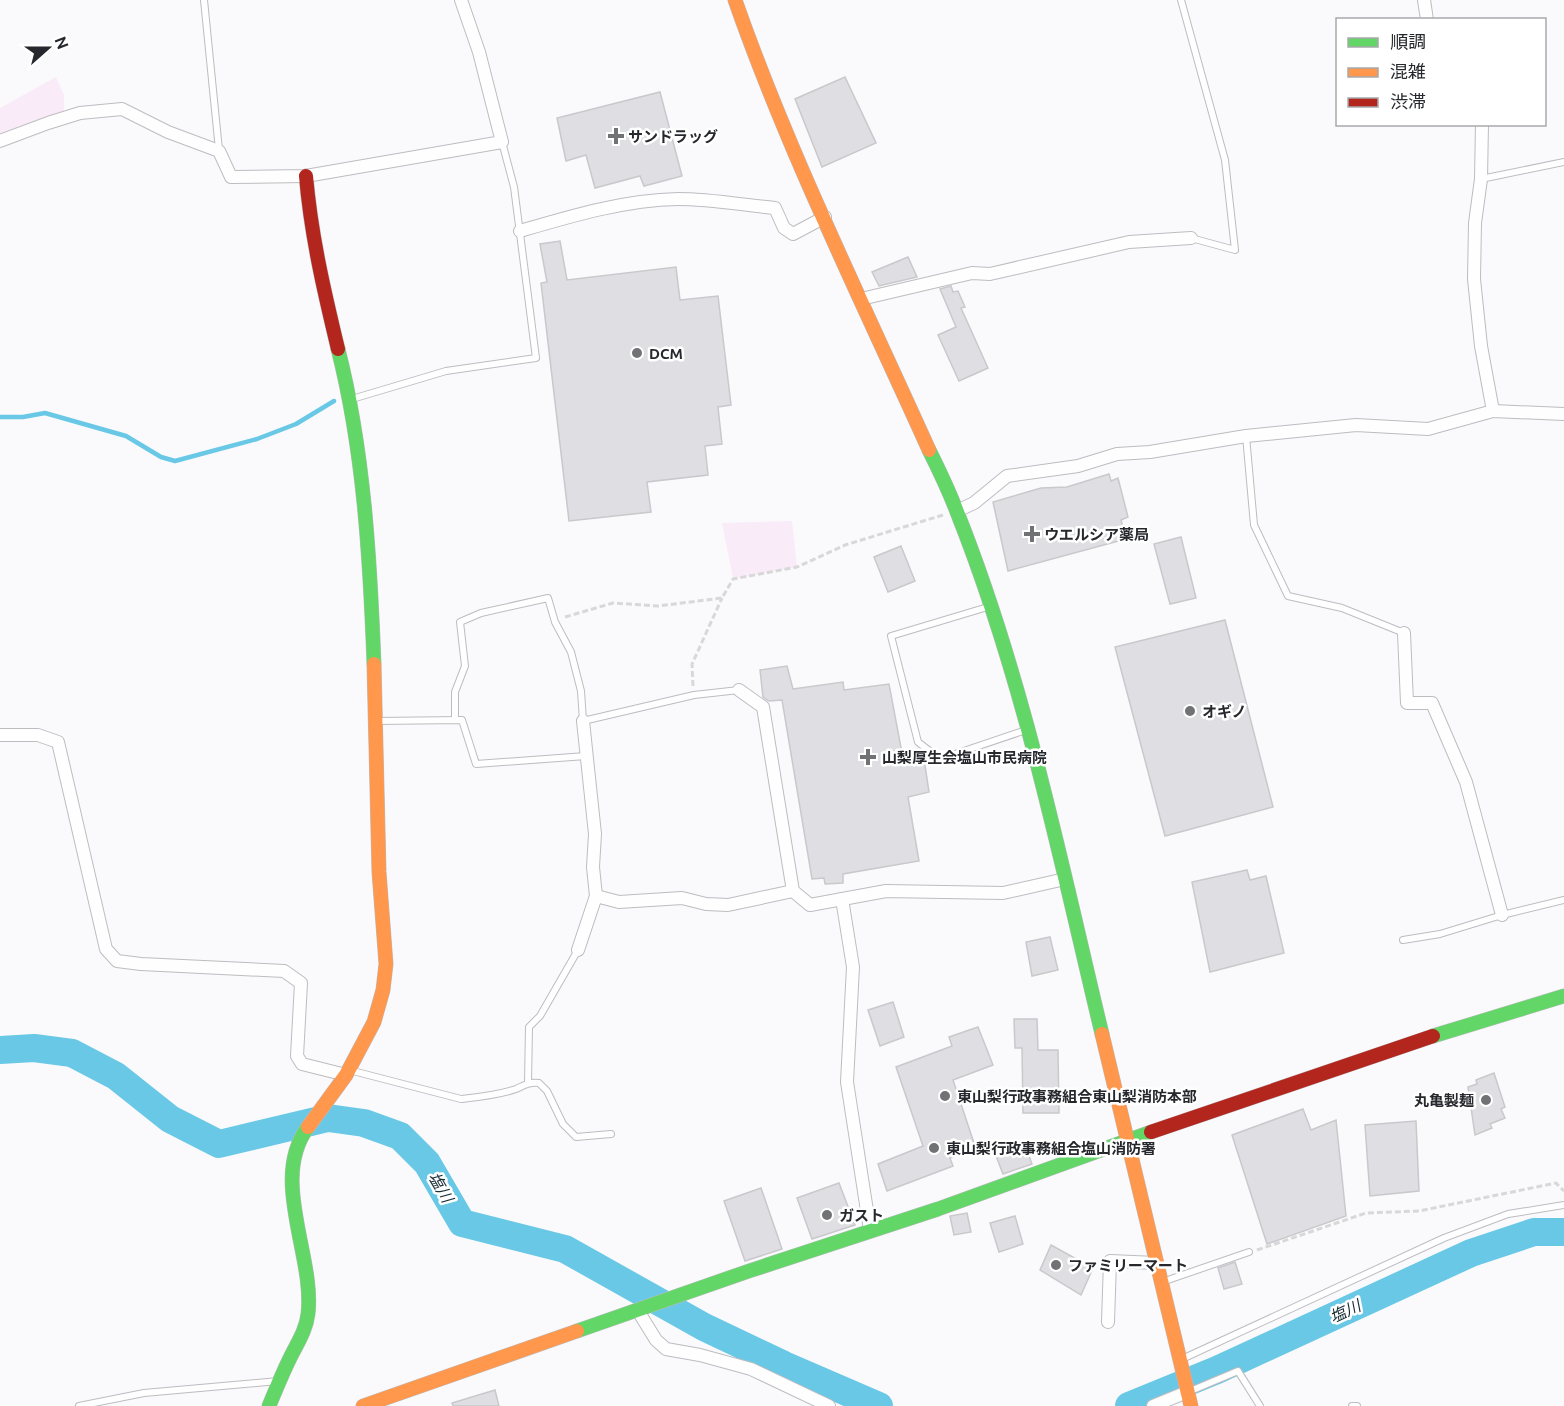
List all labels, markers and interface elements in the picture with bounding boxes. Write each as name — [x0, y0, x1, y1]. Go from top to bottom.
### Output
north arrow — [18, 18, 78, 78]
legend — [1336, 18, 1546, 126]
text: 順調 — [1390, 31, 1426, 51]
text: N — [51, 34, 73, 51]
text: 混雑 — [1390, 61, 1426, 81]
text: 渋滞 — [1390, 91, 1426, 111]
place label: サンドラッグ — [628, 128, 718, 145]
marker: サンドラッグ — [609, 129, 623, 143]
place label: DCM — [649, 345, 683, 362]
marker: DCM — [630, 346, 644, 360]
place label: ウエルシア薬局 — [1044, 526, 1149, 543]
marker: ウエルシア薬局 — [1025, 527, 1039, 541]
place label: オギノ — [1202, 703, 1246, 720]
marker: オギノ — [1183, 704, 1197, 718]
marker: 山梨厚生会塩山市民病院 — [859, 748, 877, 766]
place label: 山梨厚生会塩山市民病院 — [882, 749, 1047, 766]
place label: 東山梨行政事務組合東山梨消防本部 — [957, 1088, 1197, 1105]
marker: 東山梨行政事務組合東山梨消防本部 — [938, 1089, 952, 1103]
place label: 丸亀製麺 — [1414, 1092, 1474, 1109]
marker: 丸亀製麺 — [1479, 1093, 1493, 1107]
place label: 東山梨行政事務組合塩山消防署 — [946, 1140, 1156, 1157]
marker: 東山梨行政事務組合塩山消防署 — [927, 1141, 941, 1155]
water label: 塩川 — [425, 1169, 458, 1207]
place label: ガスト — [839, 1207, 884, 1224]
marker: ガスト — [820, 1208, 834, 1222]
place label: ファミリーマート — [1068, 1257, 1188, 1274]
marker: ファミリーマート — [1049, 1258, 1063, 1272]
water label: 塩川 — [1327, 1295, 1365, 1326]

